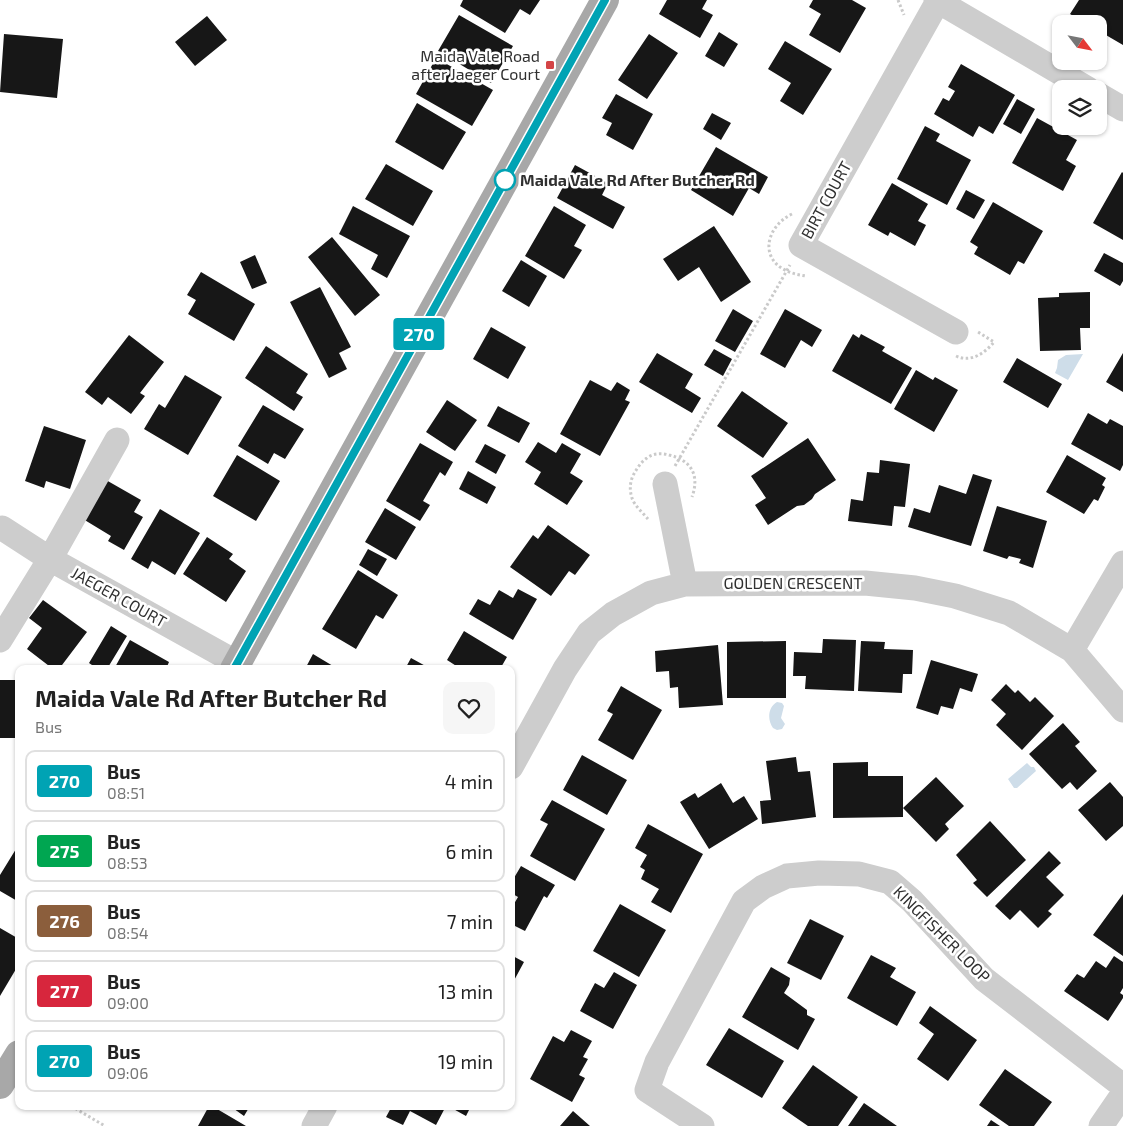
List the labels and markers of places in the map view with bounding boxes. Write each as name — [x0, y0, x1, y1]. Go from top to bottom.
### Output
place label: Maida Vale Road after Jaeger Court — [411, 46, 540, 83]
marker: Maida Vale Road after Jaeger Court — [544, 59, 556, 71]
marker: Maida Vale Rd After Butcher Rd — [494, 169, 516, 191]
place label: Maida Vale Rd After Butcher Rd — [520, 170, 755, 189]

